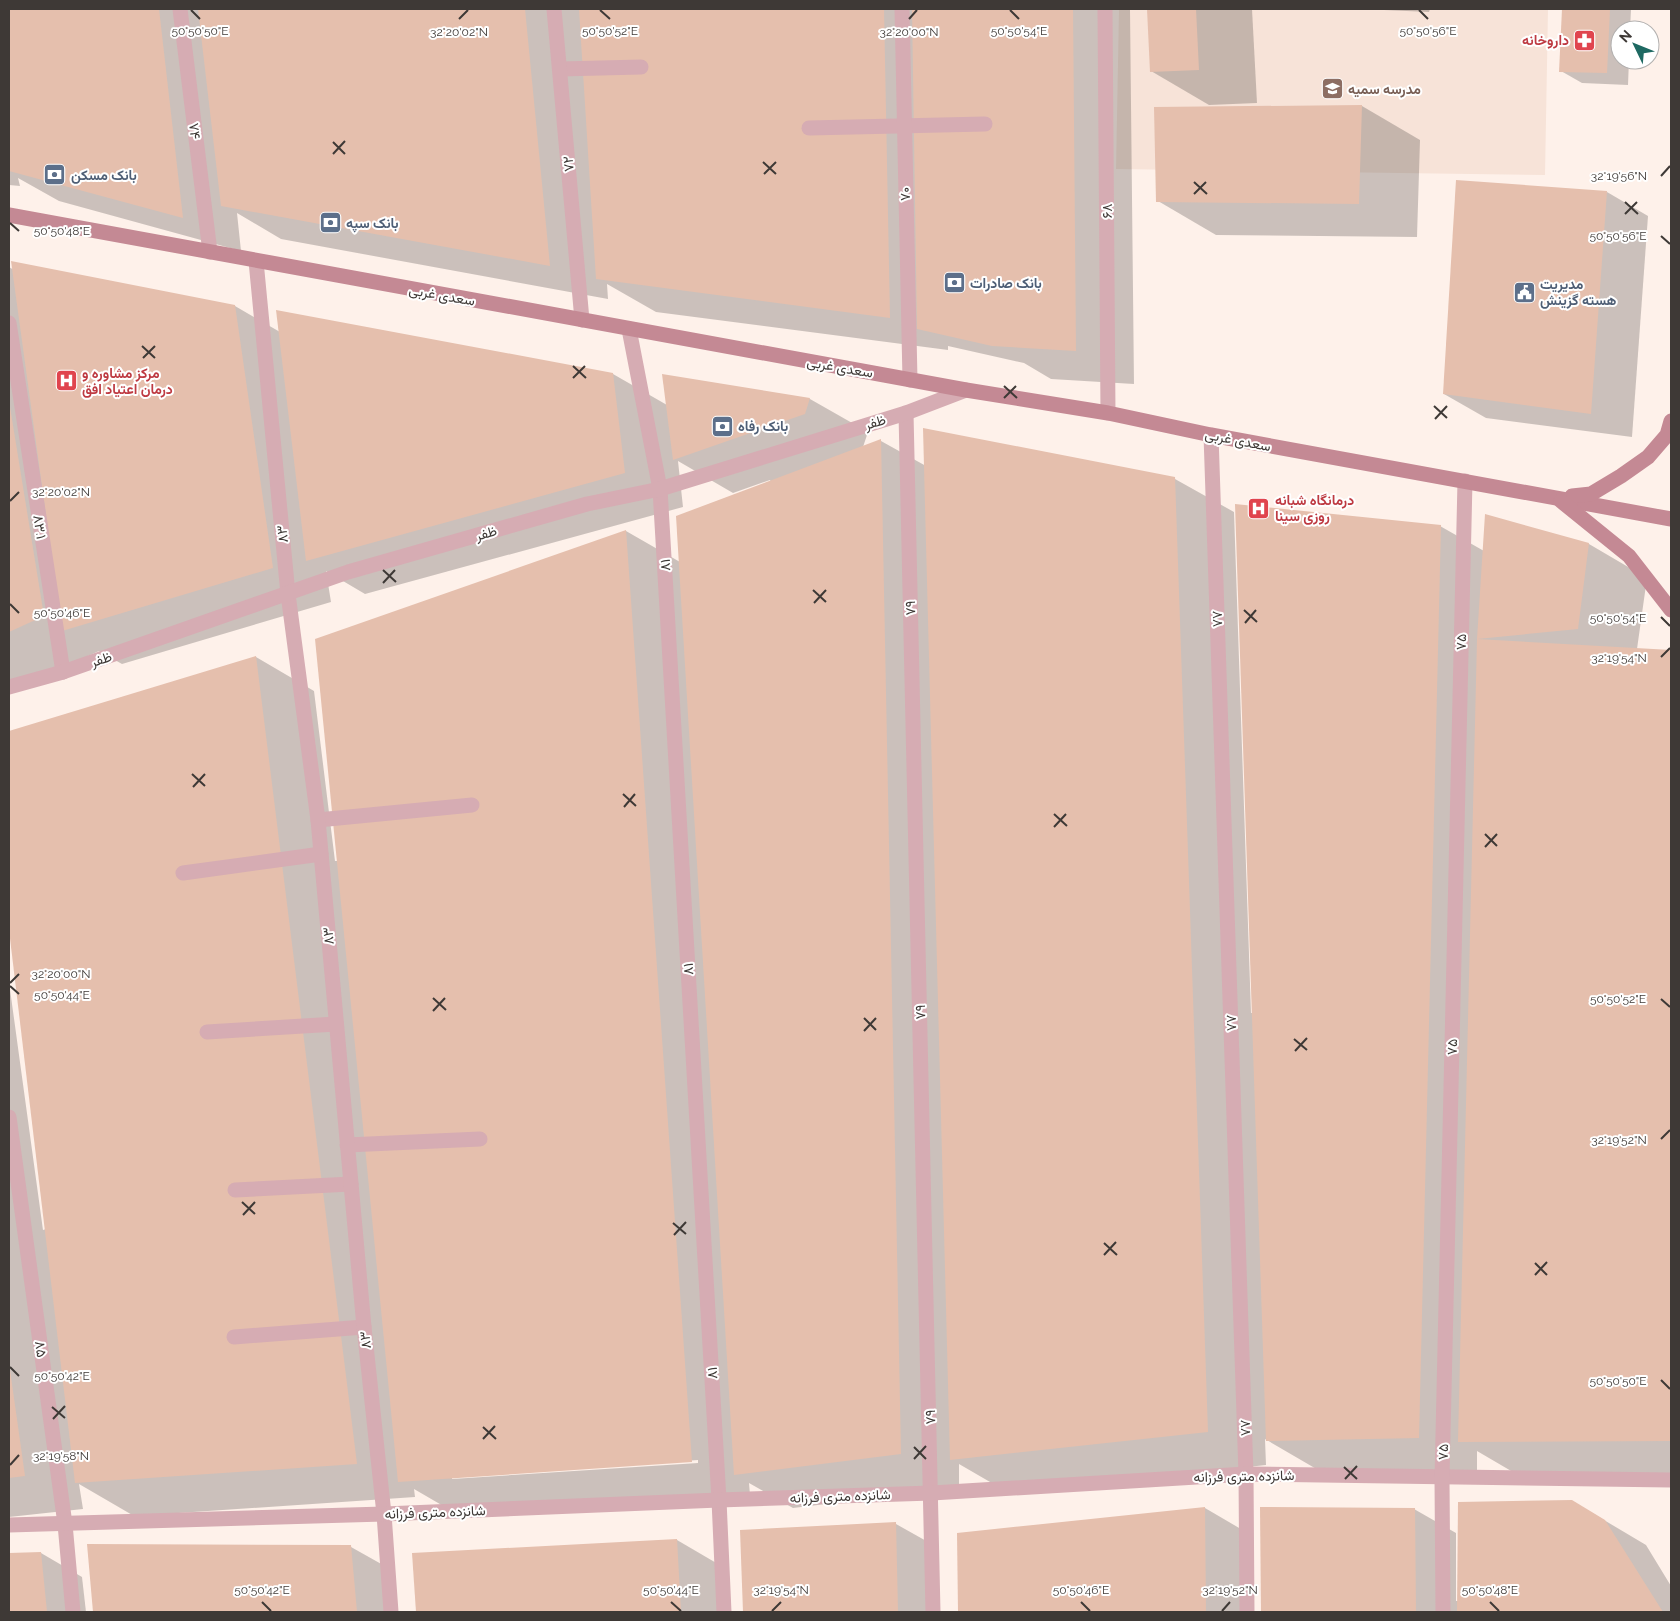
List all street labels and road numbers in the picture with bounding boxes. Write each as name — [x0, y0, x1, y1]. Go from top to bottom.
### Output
street label: ۷۴ — [186, 122, 204, 140]
street label: ۷۲ — [559, 156, 577, 172]
street label: ۷۰ — [897, 187, 913, 201]
street label: ۶۸ — [1099, 203, 1115, 219]
street label: سعدی غربی — [408, 281, 476, 310]
street label: سعدی غربی — [806, 353, 874, 382]
street label: ظفر — [861, 411, 888, 434]
street label: سعدی غربی — [1203, 426, 1272, 455]
street label: ۸۳.۱ — [30, 514, 50, 540]
street label: ظفر — [473, 522, 499, 545]
street label: ۸۳ — [273, 524, 291, 544]
street label: ۸۱ — [657, 558, 673, 572]
street label: ۷۹ — [902, 600, 918, 616]
street label: ۷۷ — [1209, 610, 1225, 628]
street label: ۷۵ — [1453, 634, 1469, 650]
street label: ظفر — [87, 648, 114, 671]
street label: ۸۳ — [319, 927, 337, 945]
street label: ۸۱ — [680, 962, 696, 976]
street label: ۷۹ — [912, 1004, 928, 1020]
street label: ۷۷ — [1223, 1014, 1239, 1032]
street label: ۷۵ — [1444, 1039, 1460, 1055]
street label: ۸۳ — [356, 1330, 374, 1350]
street label: ۸۵ — [32, 1340, 50, 1358]
street label: ۸۱ — [704, 1366, 720, 1380]
street label: ۷۹ — [922, 1409, 938, 1425]
street label: ۷۷ — [1237, 1419, 1253, 1437]
street label: ۷۵ — [1435, 1444, 1451, 1460]
street label: شانزده متری فرزانه — [1193, 1467, 1295, 1486]
street label: شانزده متری فرزانه — [789, 1486, 891, 1507]
street label: شانزده متری فرزانه — [384, 1502, 486, 1523]

